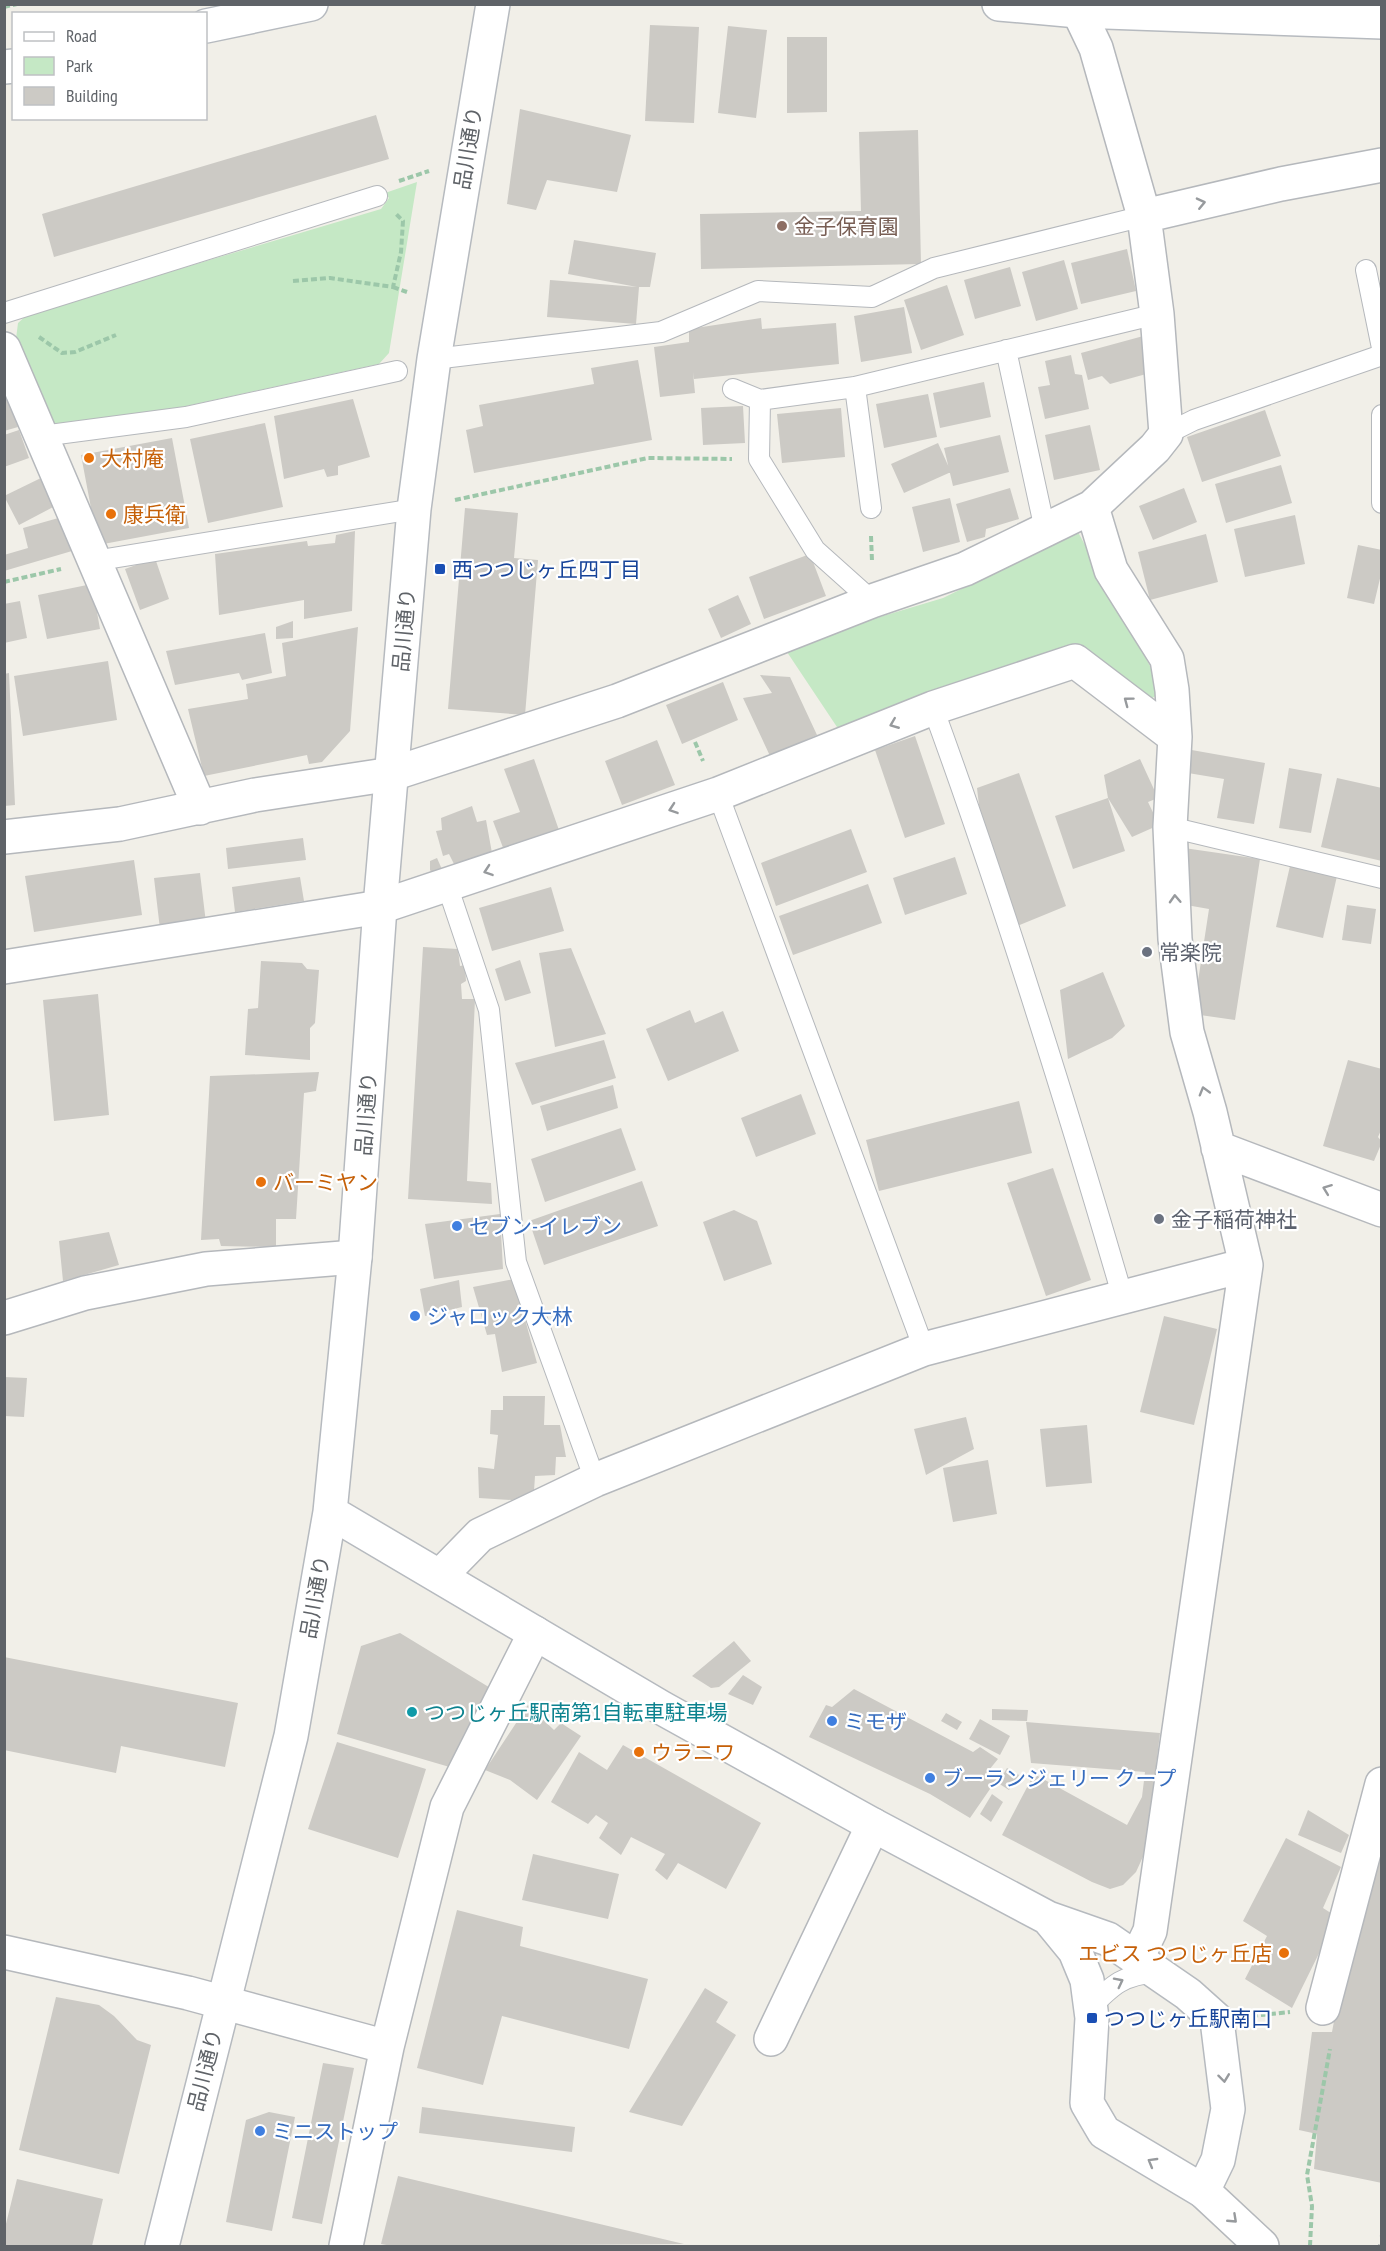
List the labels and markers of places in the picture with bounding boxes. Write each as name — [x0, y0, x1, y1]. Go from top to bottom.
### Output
place label: 金子保育園 — [794, 213, 899, 240]
marker: 金子保育園 — [775, 219, 789, 233]
place label: 大村庵 — [101, 445, 164, 472]
marker: 大村庵 — [82, 451, 96, 465]
place label: 康兵衛 — [123, 501, 186, 528]
marker: 康兵衛 — [104, 507, 118, 521]
place label: 西つつじヶ丘四丁目 — [452, 556, 641, 583]
marker: 西つつじヶ丘四丁目 — [433, 562, 447, 576]
place label: 常楽院 — [1159, 939, 1222, 966]
marker: 常楽院 — [1140, 945, 1154, 959]
place label: バーミヤン — [273, 1169, 378, 1196]
marker: バーミヤン — [254, 1175, 268, 1189]
place label: 金子稲荷神社 — [1171, 1206, 1297, 1233]
marker: 金子稲荷神社 — [1152, 1212, 1166, 1226]
place label: セブン-イレブン — [469, 1213, 622, 1240]
marker: セブン-イレブン — [450, 1219, 464, 1233]
place label: ジャロック大林 — [427, 1303, 573, 1330]
marker: ジャロック大林 — [408, 1309, 422, 1323]
place label: つつじヶ丘駅南第1自転車駐車場 — [424, 1699, 727, 1726]
marker: つつじヶ丘駅南第1自転車駐車場 — [405, 1705, 419, 1719]
place label: ミモザ — [844, 1708, 907, 1735]
marker: ミモザ — [825, 1714, 839, 1728]
place label: ウラニワ — [651, 1739, 735, 1766]
marker: ウラニワ — [632, 1745, 646, 1759]
place label: ブーランジェリー クープ — [942, 1765, 1176, 1792]
marker: ブーランジェリー クープ — [923, 1771, 937, 1785]
place label: エビス つつじヶ丘店 — [1079, 1940, 1272, 1967]
marker: エビス つつじヶ丘店 — [1277, 1946, 1291, 1960]
place label: つつじヶ丘駅南口 — [1104, 2005, 1272, 2032]
marker: つつじヶ丘駅南口 — [1085, 2011, 1099, 2025]
place label: ミニストップ — [272, 2118, 398, 2145]
marker: ミニストップ — [253, 2124, 267, 2138]

